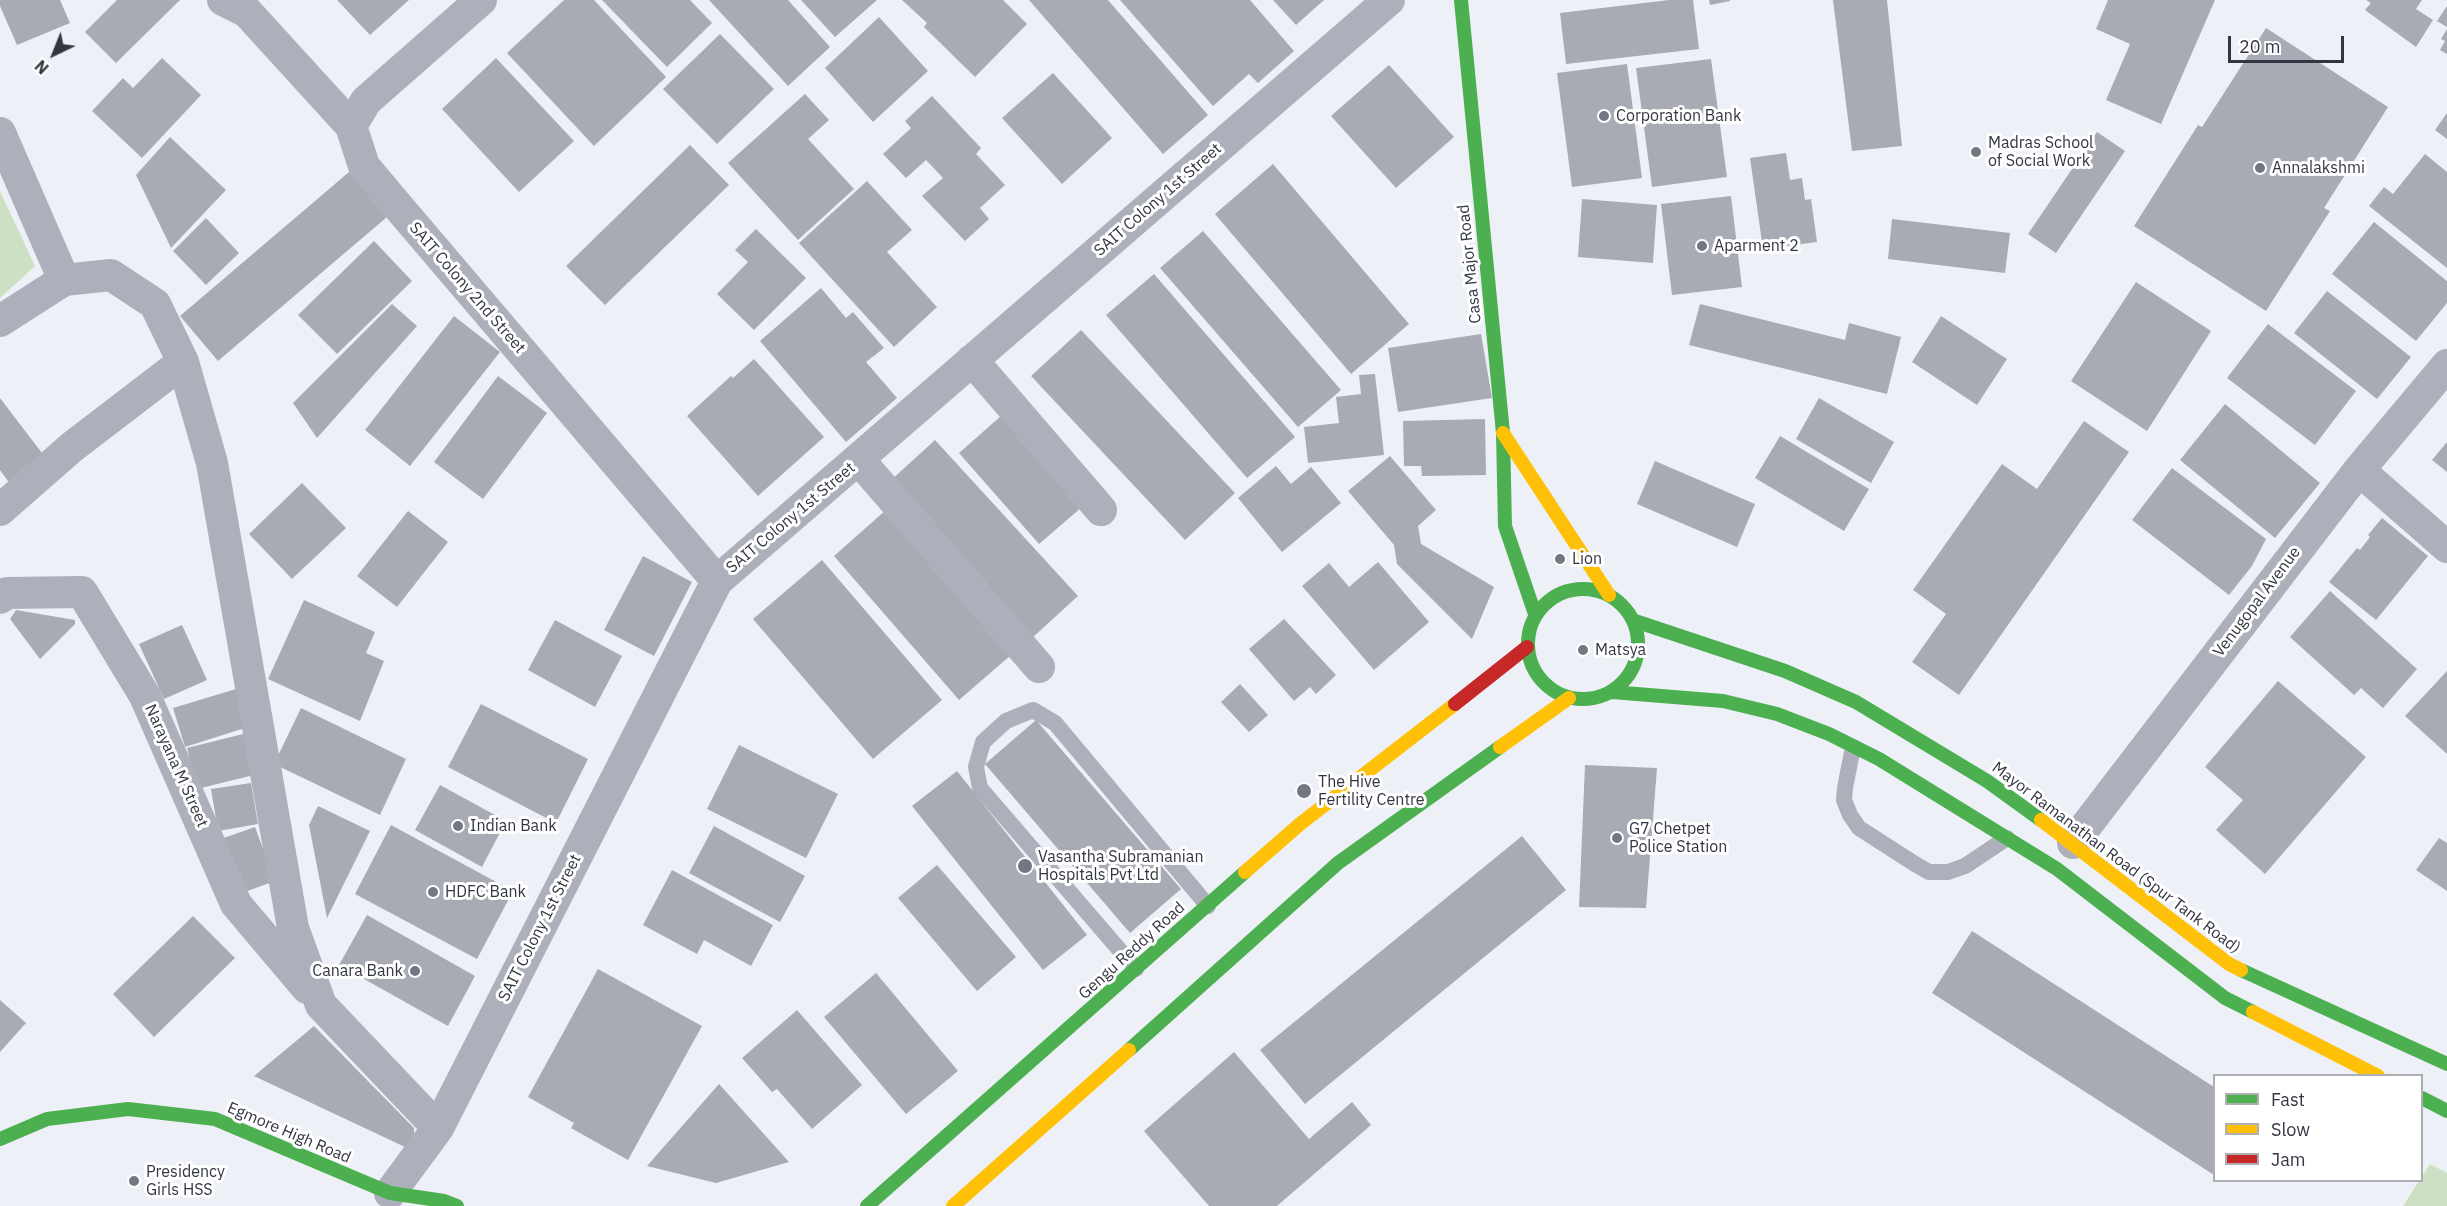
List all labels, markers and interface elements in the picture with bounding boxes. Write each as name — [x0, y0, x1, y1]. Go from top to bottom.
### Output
north arrow — [24, 24, 84, 84]
scale bar — [2231, 24, 2346, 62]
text: 20 m — [2239, 35, 2281, 58]
text: N — [31, 56, 53, 78]
place label: Corporation Bank — [1616, 106, 1741, 126]
marker: Corporation Bank — [1597, 109, 1611, 123]
place label: Madras School of Social Work — [1988, 133, 2093, 171]
street label: SAIT Colony 1st Street — [1090, 140, 1226, 260]
marker: Madras School of Social Work — [1969, 145, 1983, 159]
place label: Annalakshmi — [2272, 158, 2365, 178]
marker: Annalakshmi — [2253, 161, 2267, 175]
street label: Casa Major Road — [1454, 204, 1486, 324]
street label: SAIT Colony 2nd Street — [405, 219, 529, 357]
place label: Aparment 2 — [1714, 236, 1799, 256]
marker: Aparment 2 — [1695, 239, 1709, 253]
street label: SAIT Colony 1st Street — [723, 458, 859, 578]
street label: Venugopal Avenue — [2209, 543, 2305, 661]
place label: Lion — [1572, 549, 1602, 569]
marker: Lion — [1553, 552, 1567, 566]
place label: Matsya — [1595, 640, 1646, 660]
marker: Matsya — [1576, 643, 1590, 657]
street label: Narayana M Street — [140, 702, 212, 830]
street label: Mayor Ramanathan Road (Spur Tank Road) — [1988, 758, 2244, 958]
place label: The Hive Fertility Centre — [1318, 772, 1425, 810]
marker: The Hive Fertility Centre — [1295, 782, 1313, 800]
place label: Indian Bank — [470, 816, 557, 836]
marker: Indian Bank — [451, 819, 465, 833]
place label: G7 Chetpet Police Station — [1629, 819, 1727, 857]
marker: G7 Chetpet Police Station — [1610, 831, 1624, 845]
place label: Vasantha Subramanian Hospitals Pvt Ltd — [1038, 847, 1204, 885]
street label: SAIT Colony 1st Street — [495, 851, 585, 1005]
marker: Vasantha Subramanian Hospitals Pvt Ltd — [1016, 857, 1034, 875]
place label: HDFC Bank — [445, 882, 526, 902]
marker: HDFC Bank — [426, 885, 440, 899]
street label: Gengu Reddy Road — [1075, 898, 1189, 1004]
place label: Canara Bank — [312, 961, 403, 981]
marker: Canara Bank — [408, 964, 422, 978]
legend — [2213, 1074, 2423, 1182]
text: Fast — [2271, 1088, 2305, 1111]
street label: Egmore High Road — [224, 1098, 354, 1168]
text: Slow — [2271, 1118, 2310, 1141]
text: Jam — [2271, 1148, 2306, 1171]
place label: Presidency Girls HSS — [146, 1162, 225, 1200]
marker: Presidency Girls HSS — [127, 1174, 141, 1188]

